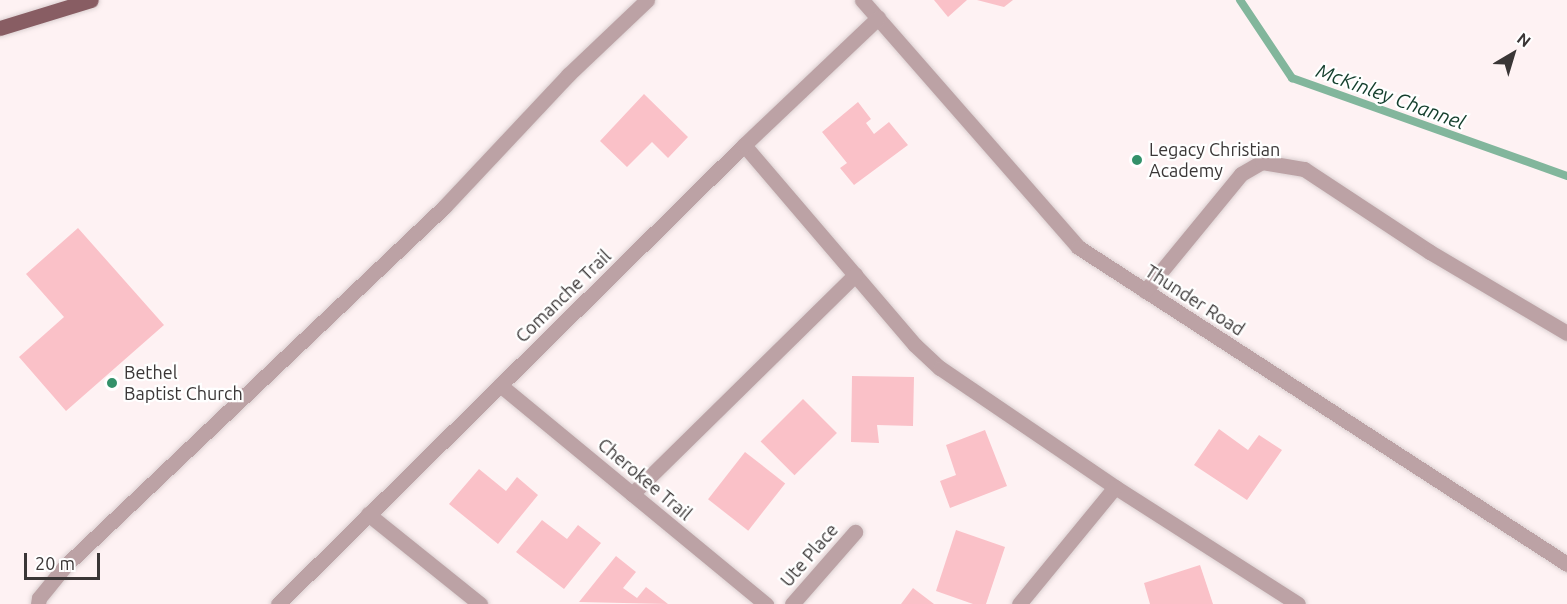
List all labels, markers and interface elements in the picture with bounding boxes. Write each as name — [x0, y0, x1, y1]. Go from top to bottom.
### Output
north arrow — [1483, 24, 1543, 84]
text: N — [1514, 29, 1534, 51]
water label: McKinley Channel — [1313, 58, 1469, 134]
place label: Legacy Christian Academy — [1149, 139, 1280, 182]
marker: Legacy Christian Academy — [1130, 153, 1144, 167]
street label: Comanche Trail — [511, 245, 615, 347]
street label: Thunder Road — [1141, 260, 1249, 340]
place label: Bethel Baptist Church — [124, 362, 243, 404]
marker: Bethel Baptist Church — [105, 376, 119, 390]
street label: Cherokee Trail — [594, 433, 696, 525]
street label: Ute Place — [776, 519, 842, 591]
scale bar — [27, 541, 104, 579]
text: 20 m — [35, 553, 75, 573]

